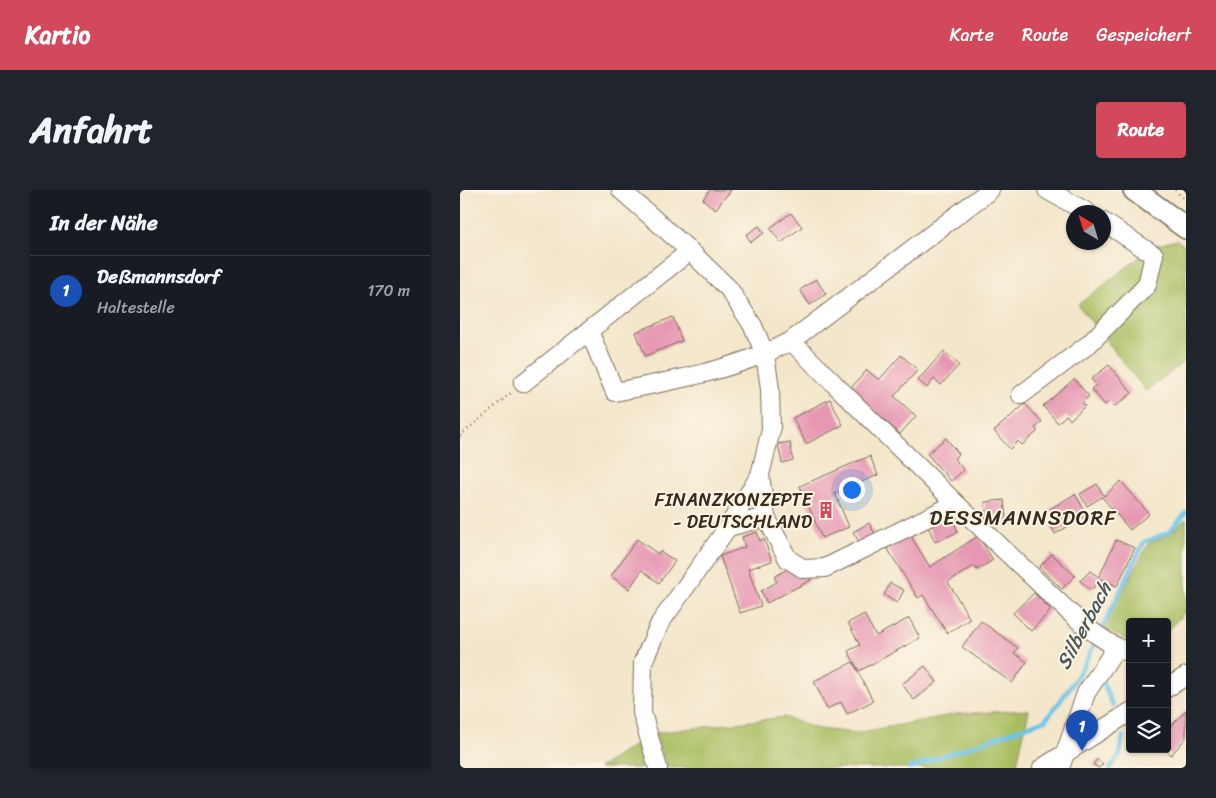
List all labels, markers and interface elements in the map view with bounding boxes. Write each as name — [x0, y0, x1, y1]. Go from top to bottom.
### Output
text: Kartio — [25, 14, 90, 56]
text: Karte — [949, 19, 994, 51]
text: Route — [1022, 19, 1068, 51]
text: Gespeichert — [1096, 19, 1191, 51]
text: Anfahrt — [30, 99, 153, 161]
button: Route — [1096, 102, 1186, 158]
text: In der Nähe — [50, 204, 158, 242]
north arrow — [1066, 205, 1111, 250]
text: Deßmannsdorf — [97, 260, 220, 293]
text: 1 — [63, 276, 69, 305]
text: 170 m — [367, 276, 410, 305]
text: Haltestelle — [97, 293, 175, 322]
your location — [839, 477, 865, 503]
place label: FINANZKONZEPTE - DEUTSCHLAND — [655, 483, 813, 538]
district label: DESSMANNSDORF — [929, 499, 1117, 537]
building icon: FINANZKONZEPTE - DEUTSCHLAND — [816, 500, 836, 520]
water label: Silberbach — [1046, 575, 1122, 676]
map controls — [1126, 618, 1171, 753]
button: + — [1126, 618, 1171, 663]
button: − — [1126, 663, 1171, 708]
button: layers — [1126, 708, 1171, 753]
pin: 1 — [1066, 710, 1098, 751]

